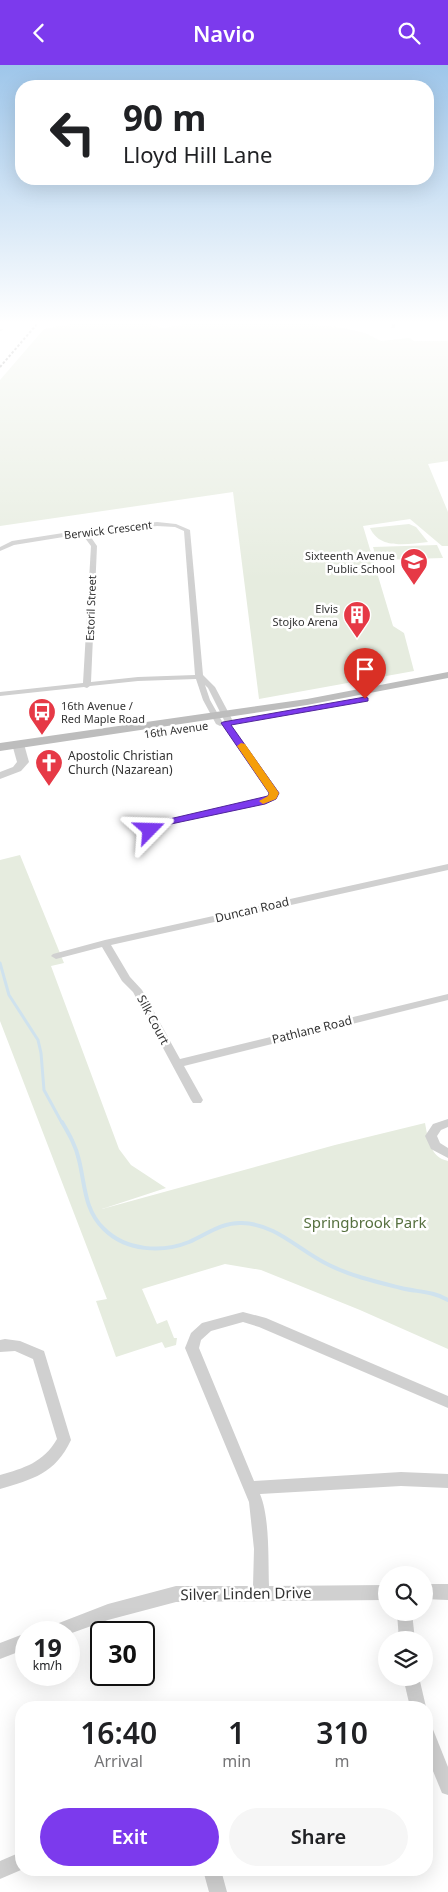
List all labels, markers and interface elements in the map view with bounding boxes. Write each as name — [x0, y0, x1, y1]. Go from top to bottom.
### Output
text: Navio — [193, 18, 255, 48]
icon: back — [25, 19, 53, 47]
icon: search — [395, 19, 423, 47]
text: 90 m — [123, 94, 206, 141]
icon: left — [40, 100, 105, 165]
text: Lloyd Hill Lane — [123, 139, 272, 169]
street label: Berwick Crescent — [63, 517, 153, 542]
school or university icon: Sixteenth Avenue Public School — [399, 547, 429, 586]
place label: Sixteenth Avenue Public School — [305, 548, 395, 576]
street label: Estoril Street — [82, 575, 99, 641]
building icon: Elvis Stojko Arena — [342, 600, 372, 639]
place label: Elvis Stojko Arena — [273, 601, 338, 629]
pin — [344, 648, 386, 699]
icon: arrive — [351, 655, 379, 683]
bus stop icon: 16th Avenue / Red Maple Road — [27, 697, 57, 736]
place label: 16th Avenue / Red Maple Road — [61, 698, 145, 726]
street label: 16th Avenue — [143, 718, 209, 741]
place label: Apostolic Christian Church (Nazarean) — [68, 747, 173, 778]
church icon: Apostolic Christian Church (Nazarean) — [34, 748, 64, 787]
position arrow — [123, 803, 175, 855]
street label: Duncan Road — [213, 893, 291, 926]
street label: Silk Court — [133, 992, 174, 1048]
street label: Pathlane Road — [270, 1011, 354, 1048]
park label: Springbrook Park — [304, 1212, 426, 1232]
map controls — [378, 1566, 433, 1686]
button: search — [378, 1566, 433, 1621]
street label: Silver Linden Drive — [180, 1582, 312, 1604]
speed limit sign: 30 — [90, 1621, 155, 1686]
text: 19 — [33, 1630, 62, 1664]
button: layers — [378, 1631, 433, 1686]
text: km/h — [33, 1657, 62, 1674]
text: 16:40 — [80, 1712, 157, 1753]
text: 1 — [228, 1712, 245, 1753]
text: 310 — [316, 1712, 368, 1753]
text: Arrival — [94, 1750, 143, 1772]
text: min — [222, 1750, 251, 1772]
text: m — [335, 1750, 350, 1772]
button: Exit — [40, 1808, 219, 1866]
button: Share — [229, 1808, 408, 1866]

